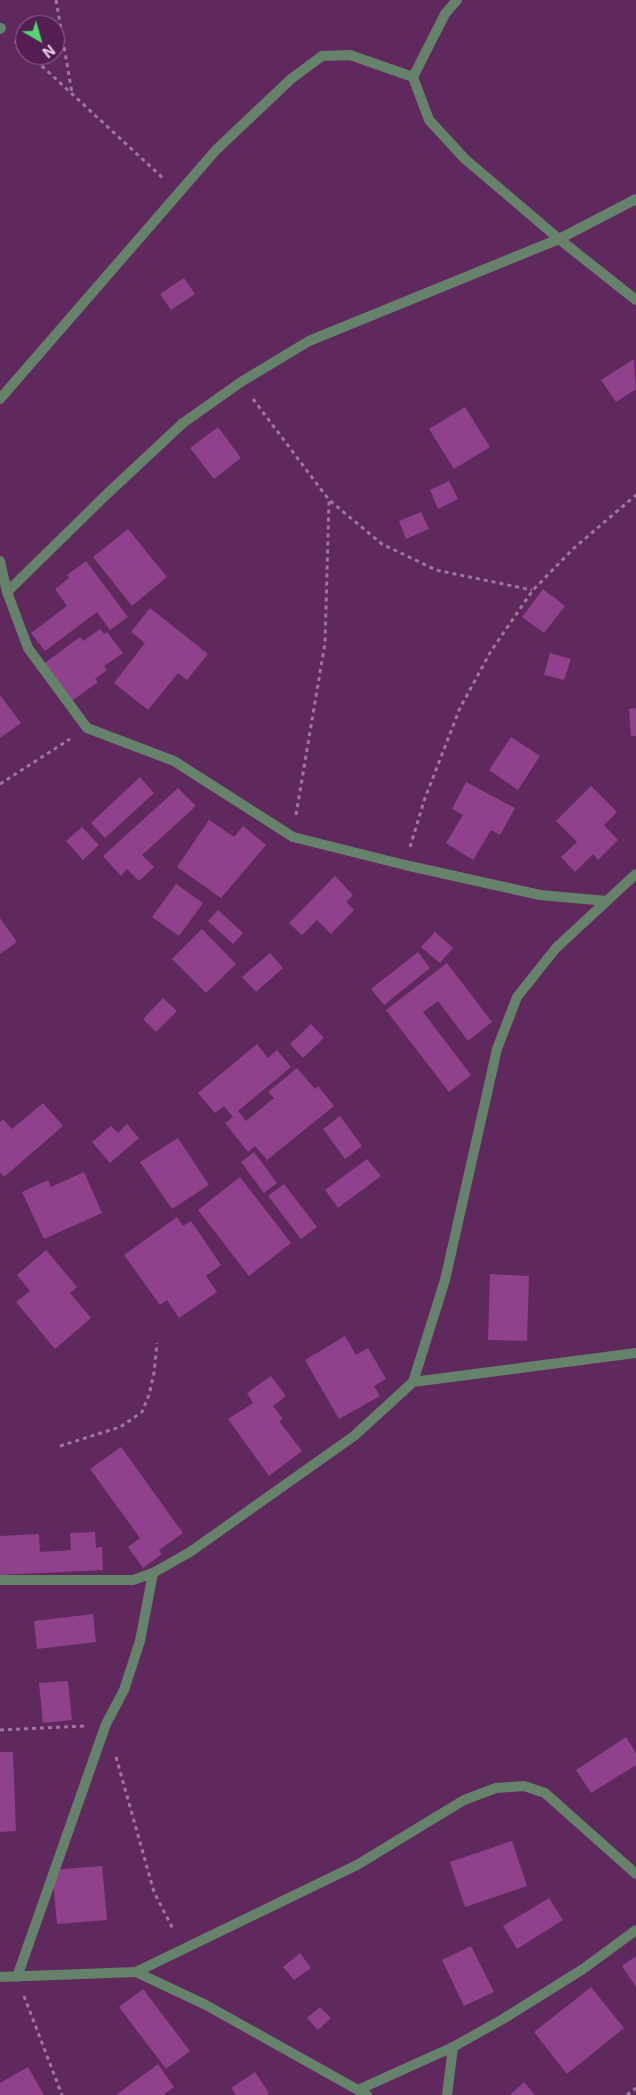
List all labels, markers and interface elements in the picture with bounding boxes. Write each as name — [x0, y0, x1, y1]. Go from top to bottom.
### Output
north arrow — [15, 15, 65, 65]
text: N — [39, 41, 58, 61]

